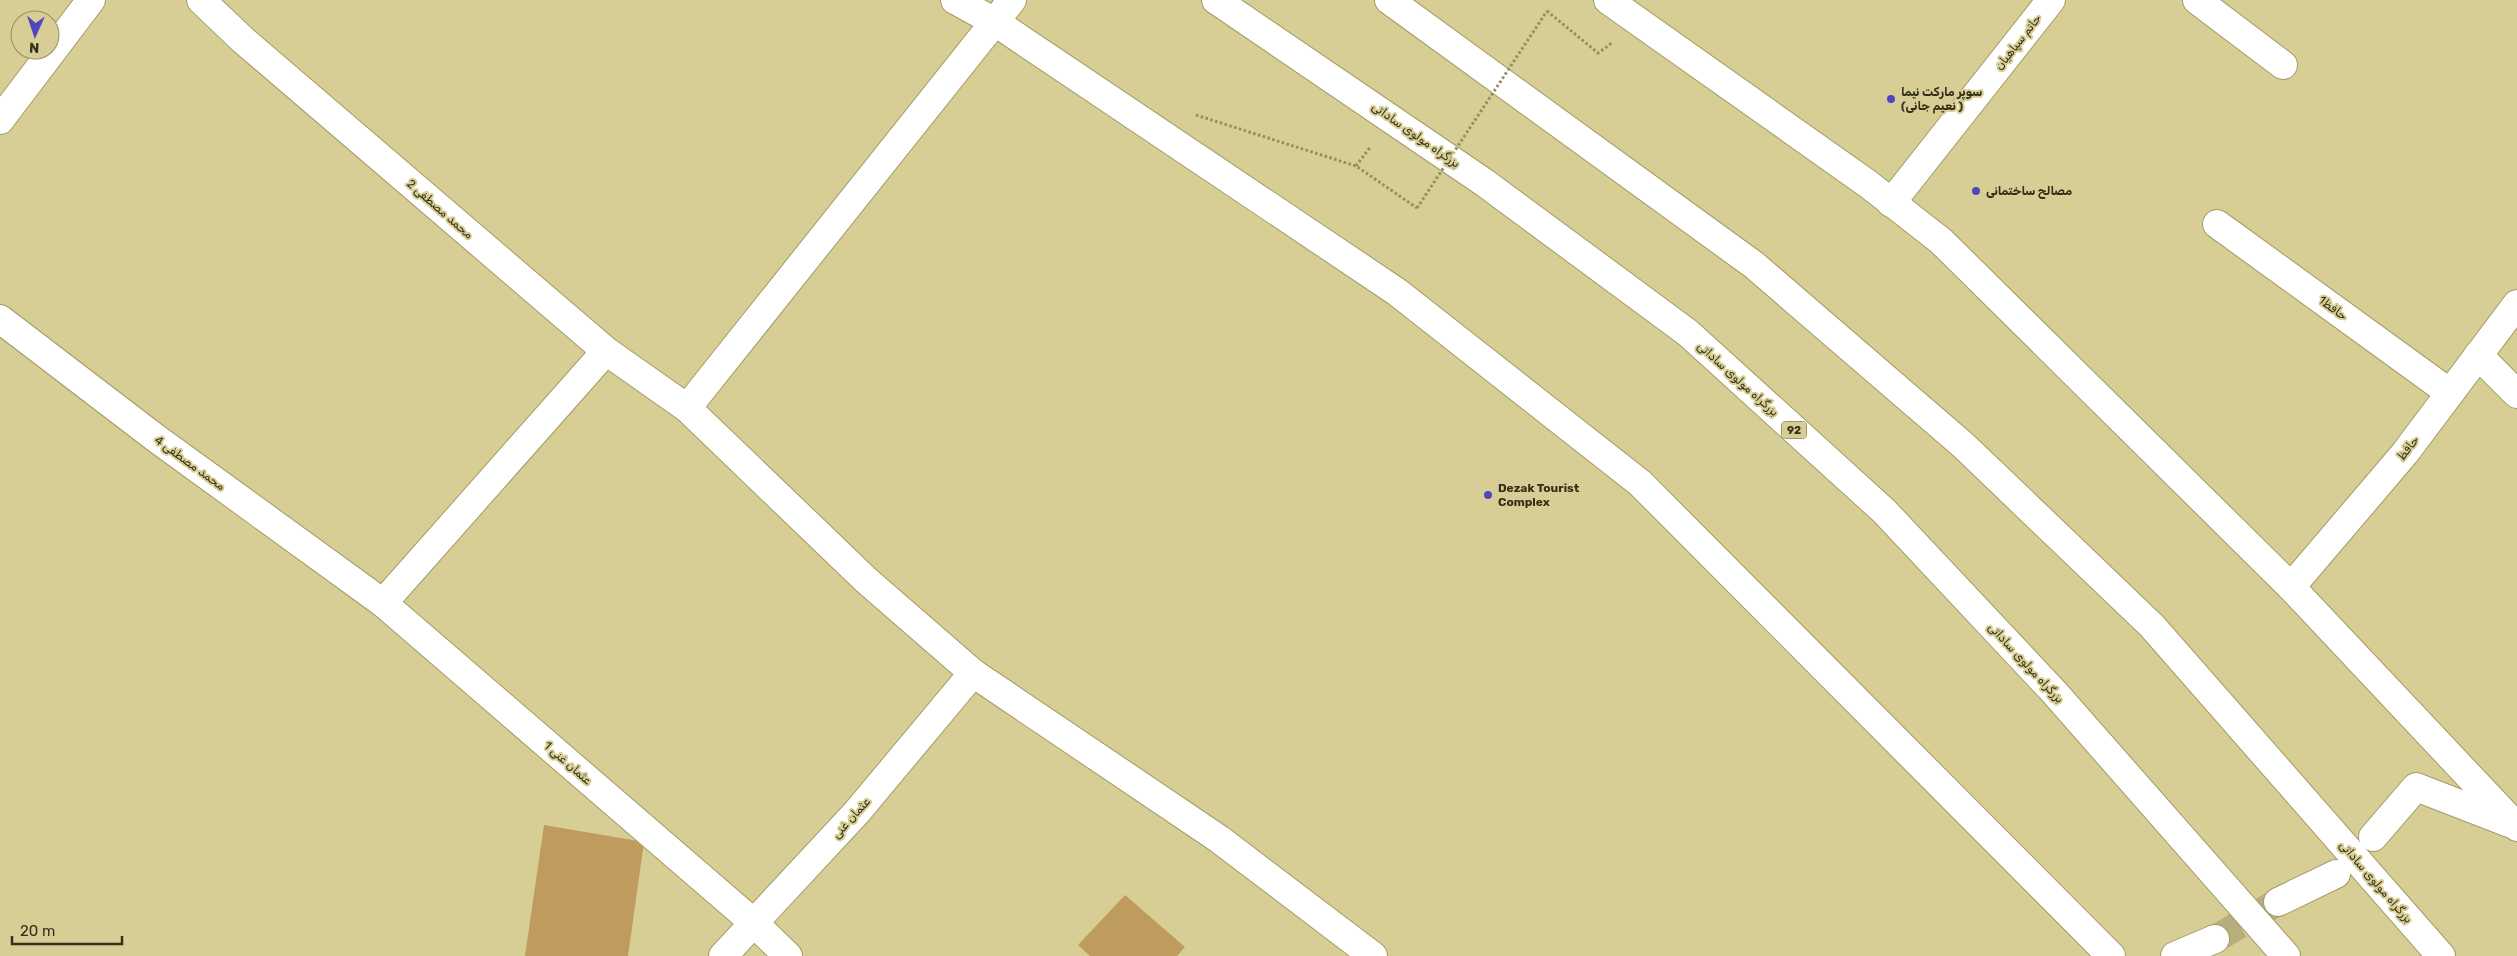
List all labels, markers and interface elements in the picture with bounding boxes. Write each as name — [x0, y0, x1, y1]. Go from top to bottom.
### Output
north arrow — [10, 10, 60, 60]
street label: حاتم سپاهیان — [1992, 11, 2045, 73]
text: N — [29, 39, 40, 56]
place label: سوپر مارکت نیما (نعیم جانی ) — [1901, 85, 1982, 114]
marker: سوپر مارکت نیما (نعیم جانی ) — [1885, 93, 1897, 105]
street label: بزرگراه مولوی ساداتی — [1369, 99, 1463, 171]
street label: محمد مصطفی 2 — [403, 176, 476, 243]
place label: مصالح ساختمانی — [1986, 184, 2072, 200]
marker: مصالح ساختمانی — [1970, 185, 1982, 197]
street label: حافظ1 — [2316, 293, 2350, 323]
street label: بزرگراه مولوی ساداتی — [1694, 339, 1781, 420]
road number: 92 — [1782, 422, 1806, 438]
street label: محمد مصطفی 4 — [151, 433, 228, 494]
street label: حافظ — [2394, 433, 2422, 463]
place label: Dezak Tourist Complex — [1498, 481, 1580, 509]
marker: Dezak Tourist Complex — [1482, 489, 1494, 501]
street label: بزرگراه مولوی ساداتی — [1985, 620, 2067, 707]
street label: عثمان غنی 1 — [541, 739, 595, 789]
street label: عثمان غنی — [829, 794, 874, 842]
street label: بزرگراه مولوی ساداتی — [2336, 838, 2416, 927]
scale bar — [12, 914, 122, 946]
text: 20 m — [20, 922, 55, 940]

